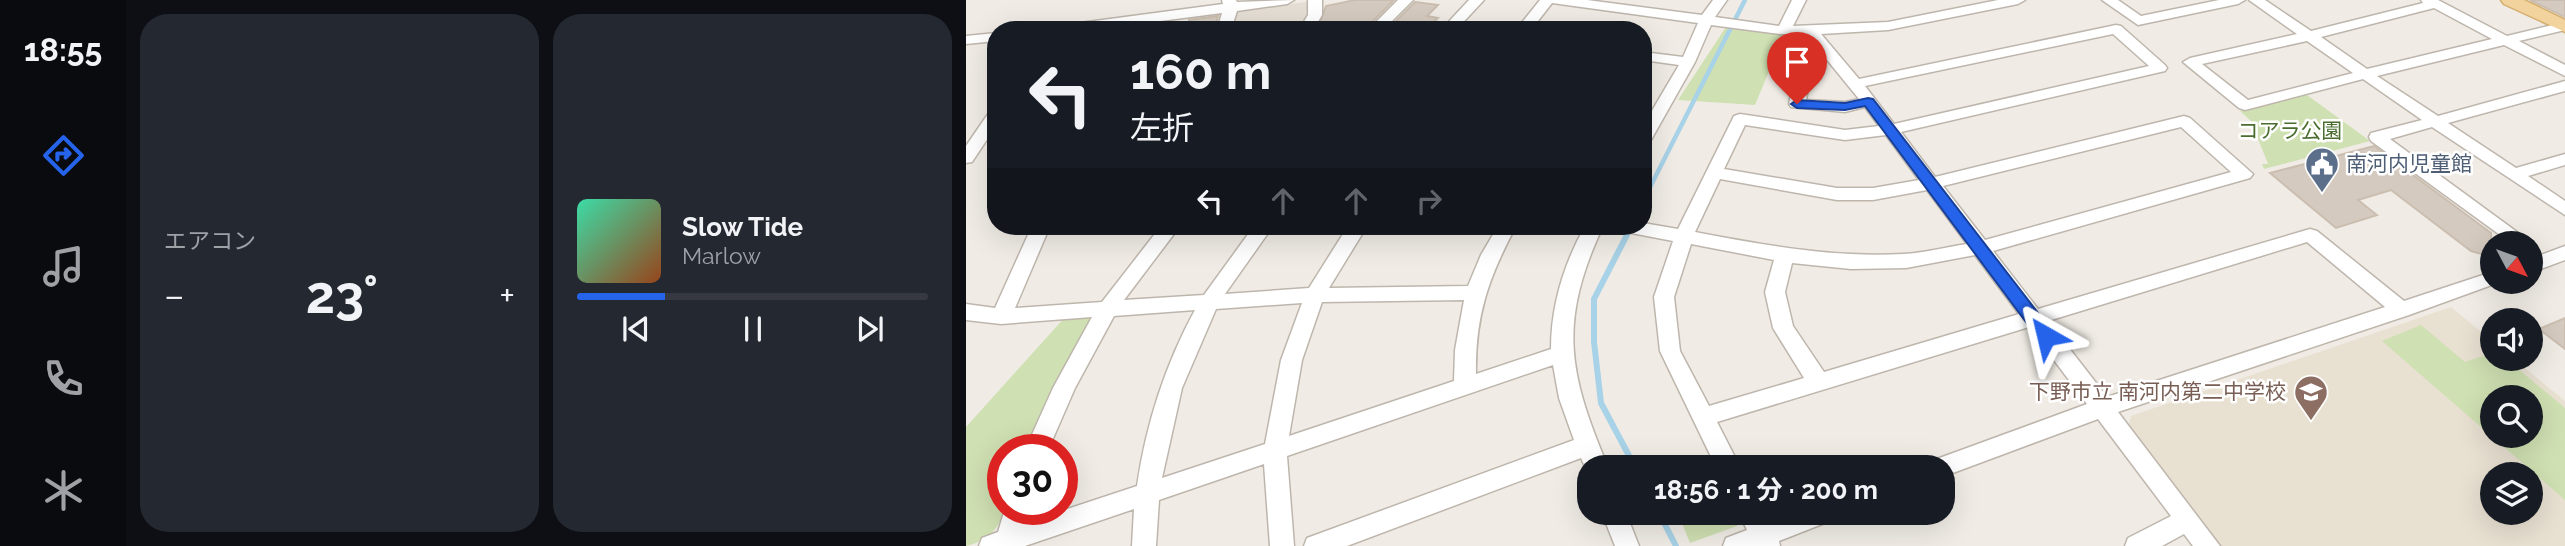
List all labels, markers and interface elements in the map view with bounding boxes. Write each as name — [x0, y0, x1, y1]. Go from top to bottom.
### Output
text: 18:55 — [24, 31, 102, 68]
pin — [1767, 32, 1827, 104]
text: 160 m — [1130, 43, 1271, 100]
icon: arrive — [1778, 43, 1816, 81]
icon: left — [1015, 49, 1106, 140]
text: 左折 — [1130, 109, 1194, 146]
park label: コアラ公園 — [2238, 118, 2343, 143]
icon: directions — [39, 131, 88, 180]
public building icon: 南河内児童館 — [2303, 145, 2341, 194]
place label: 南河内児童館 — [2346, 151, 2472, 176]
icon: left — [1191, 182, 1229, 220]
icon: ahead — [1264, 182, 1302, 220]
icon: ahead — [1337, 182, 1375, 220]
icon: right — [1410, 182, 1448, 220]
text: Slow Tide — [682, 212, 803, 242]
text: エアコン — [164, 227, 256, 254]
north arrow — [2480, 231, 2543, 294]
map controls — [2480, 231, 2543, 525]
icon: music — [39, 242, 88, 291]
text: Marlow — [682, 242, 761, 269]
text: 23° — [306, 264, 378, 325]
text: − — [164, 273, 184, 318]
text: + — [499, 273, 515, 318]
position arrow — [2009, 299, 2083, 373]
button: sound — [2480, 308, 2543, 371]
icon: previous — [617, 310, 655, 348]
icon: pause — [734, 310, 772, 348]
icon: next — [851, 310, 889, 348]
icon: phone — [39, 354, 88, 403]
school or university icon: 下野市立 南河内第二中学校 — [2292, 373, 2330, 422]
place label: 下野市立 南河内第二中学校 — [2029, 379, 2286, 404]
button: search — [2480, 385, 2543, 448]
speed limit sign: 30 — [987, 434, 1078, 525]
button: layers — [2480, 462, 2543, 525]
icon: climate — [39, 466, 88, 515]
text: 18:56 · 1 分 · 200 m — [1654, 475, 1878, 505]

